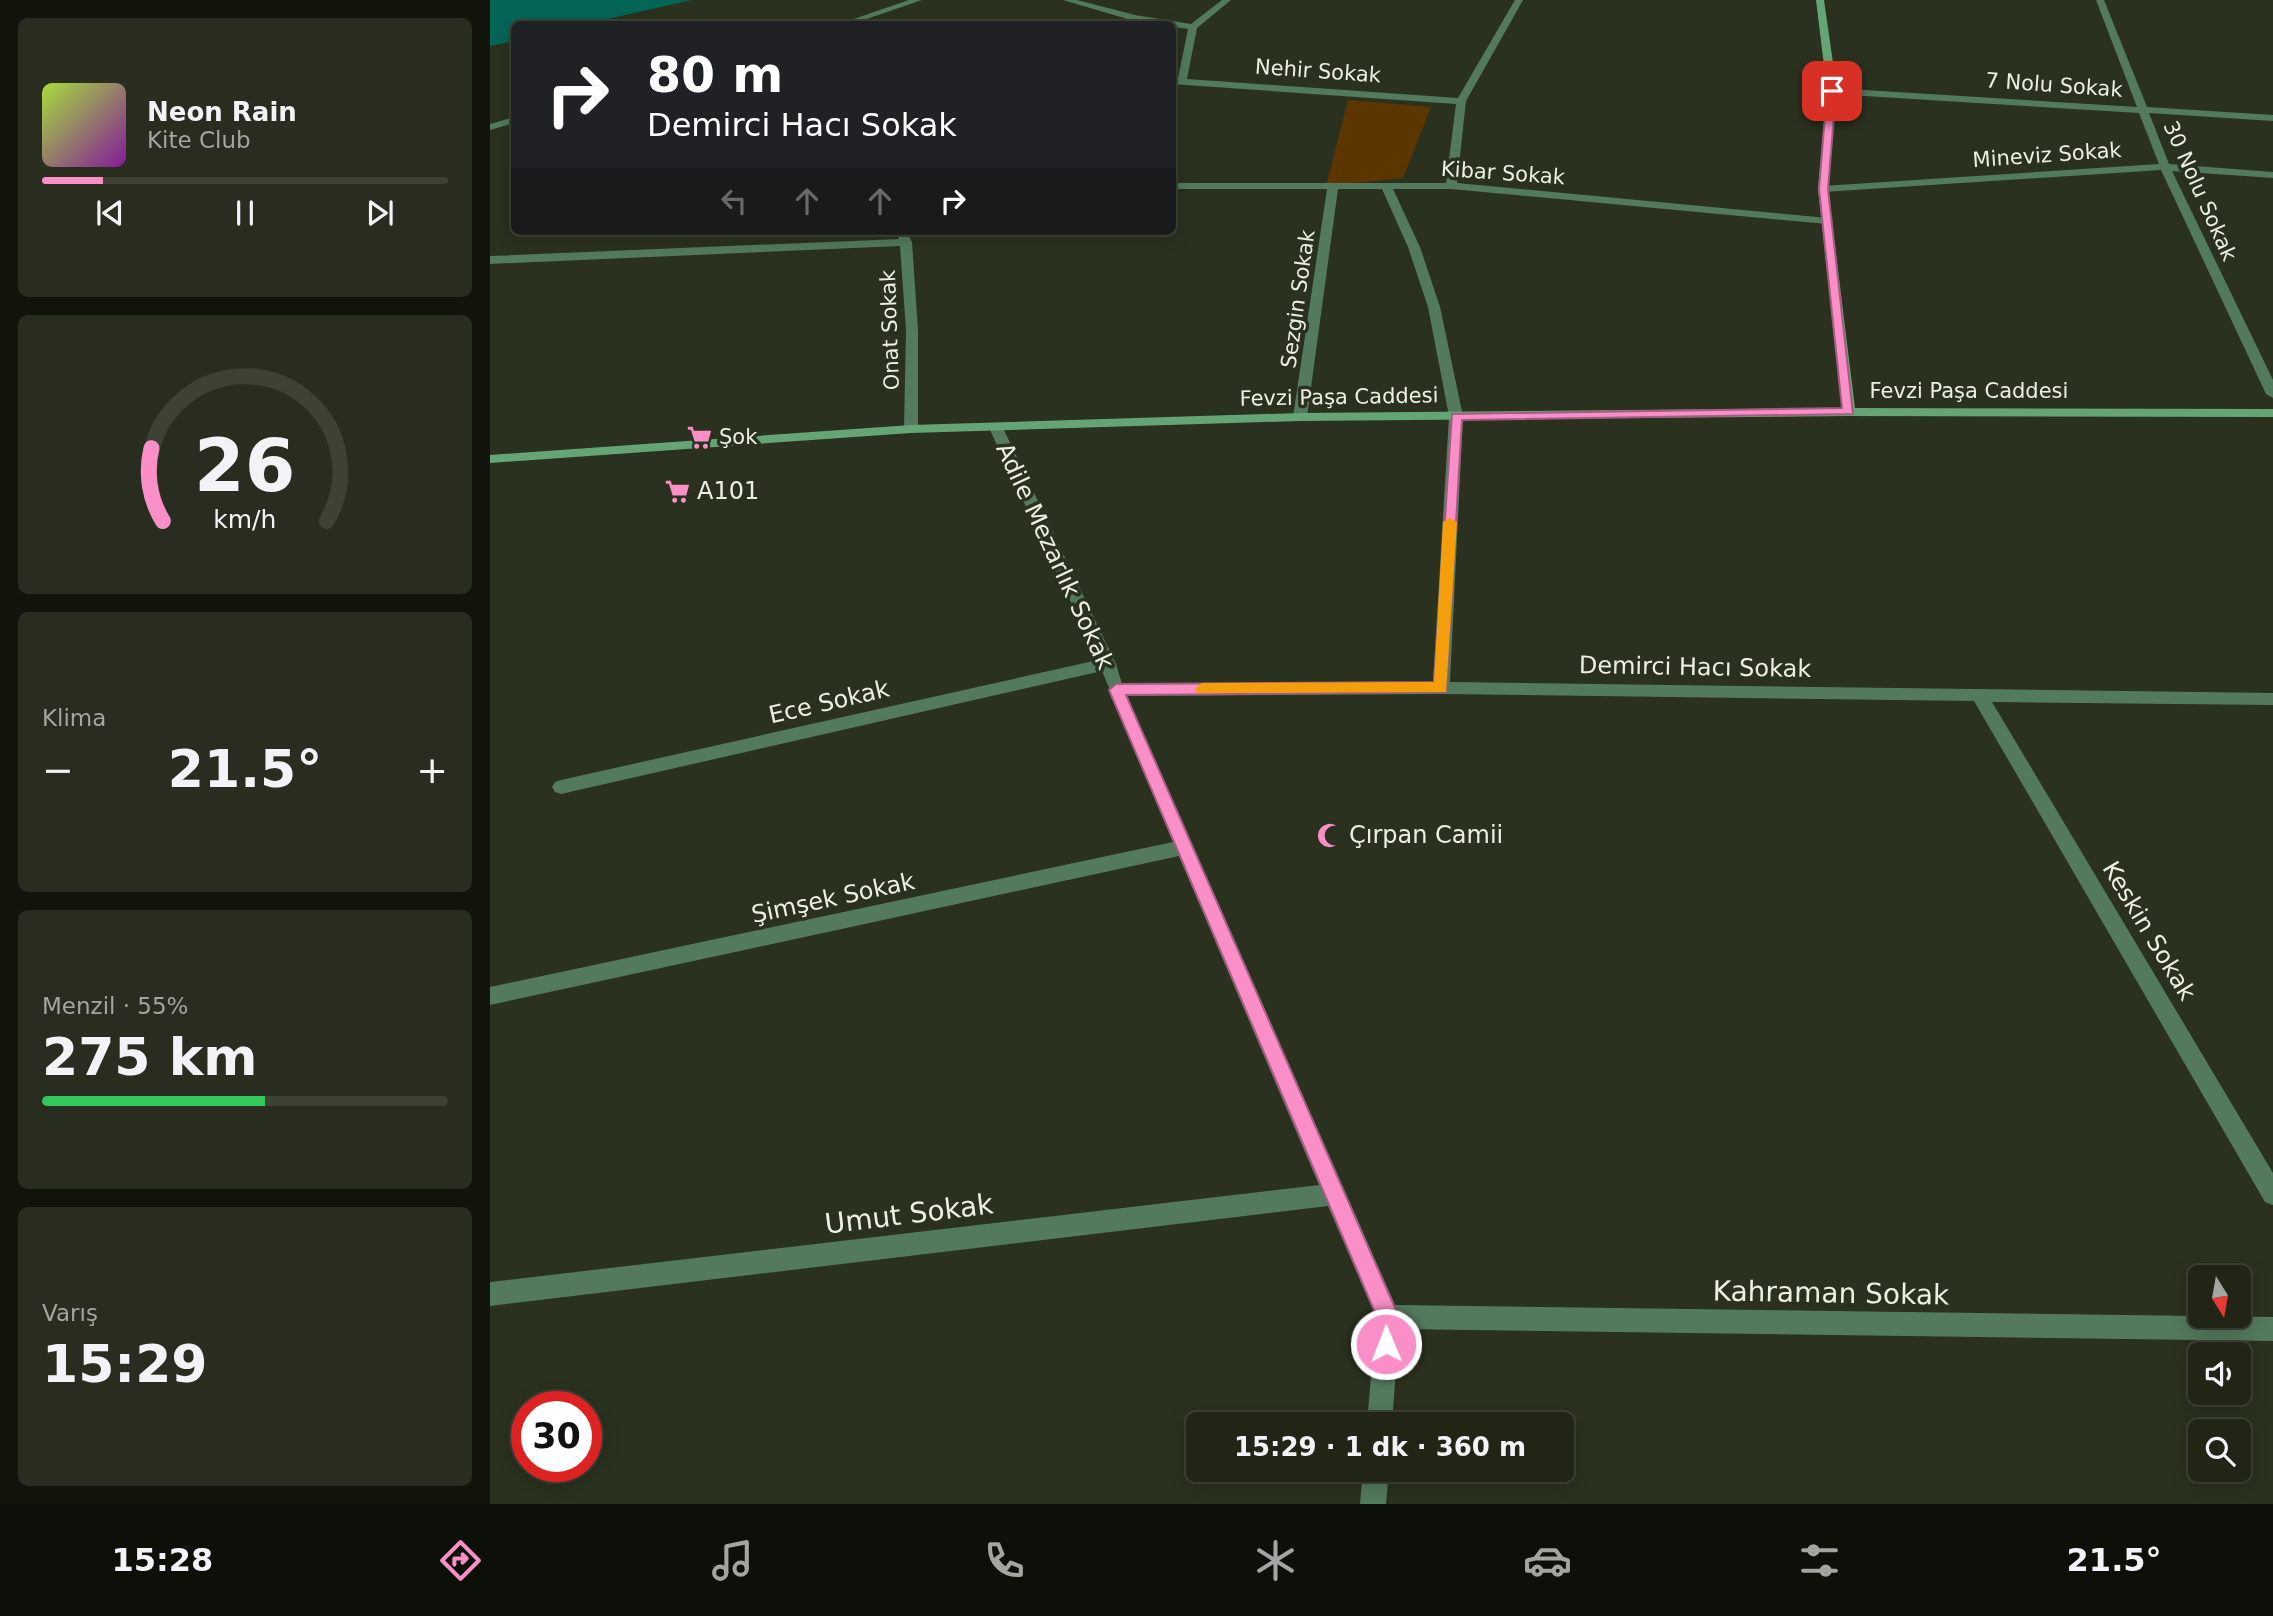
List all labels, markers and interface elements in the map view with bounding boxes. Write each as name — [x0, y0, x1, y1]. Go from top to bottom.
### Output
text: 80 m — [647, 47, 783, 104]
icon: right — [532, 49, 623, 140]
street label: Nehir Sokak — [1254, 55, 1383, 87]
pin — [1802, 61, 1862, 121]
street label: 7 Nolu Sokak — [1985, 68, 2124, 102]
icon: arrive — [1813, 72, 1851, 110]
text: Neon Rain — [147, 97, 297, 127]
text: Demirci Hacı Sokak — [647, 106, 957, 144]
street label: 30 Nolu Sokak — [2158, 117, 2242, 266]
text: Kite Club — [147, 127, 251, 153]
street label: Mineviz Sokak — [1972, 138, 2123, 172]
street label: Kibar Sokak — [1440, 157, 1567, 189]
icon: left — [715, 182, 753, 220]
icon: ahead — [788, 182, 826, 220]
icon: ahead — [861, 182, 899, 220]
icon: right — [934, 182, 972, 220]
icon: previous — [91, 194, 129, 232]
icon: pause — [226, 194, 264, 232]
icon: next — [361, 194, 399, 232]
street label: Sezgin Sokak — [1276, 227, 1320, 370]
street label: Onat Sokak — [876, 268, 904, 391]
street label: Fevzi Paşa Caddesi — [1870, 379, 2068, 403]
street label: Fevzi Paşa Caddesi — [1239, 383, 1439, 411]
text: 26 — [194, 423, 296, 508]
supermarket icon: Şok — [685, 423, 713, 451]
place label: Şok — [719, 425, 758, 449]
street label: Adile Mezarlık Sokak — [990, 438, 1120, 674]
supermarket icon: A101 — [663, 477, 691, 505]
place label: A101 — [697, 477, 759, 505]
text: km/h — [213, 505, 277, 534]
street label: Demirci Hacı Sokak — [1579, 651, 1812, 683]
street label: Ece Sokak — [766, 675, 892, 729]
text: Klima — [42, 705, 106, 731]
text: 21.5° — [168, 739, 322, 799]
text: − — [42, 748, 74, 792]
text: + — [416, 748, 448, 792]
mosque icon: Çırpan Camii — [1315, 821, 1343, 849]
place label: Çırpan Camii — [1349, 821, 1503, 849]
street label: Keskin Sokak — [2097, 856, 2202, 1006]
street label: Şimşek Sokak — [749, 867, 917, 929]
text: Menzil · 55% — [42, 993, 188, 1019]
text: 275 km — [42, 1027, 257, 1087]
street label: Umut Sokak — [823, 1187, 996, 1241]
north arrow — [2188, 1265, 2250, 1328]
map controls — [2188, 1265, 2251, 1482]
street label: Kahraman Sokak — [1712, 1274, 1950, 1312]
text: Varış — [42, 1300, 98, 1326]
position arrow — [1349, 1307, 1423, 1381]
text: 15:29 — [42, 1334, 208, 1394]
button: sound — [2188, 1342, 2251, 1405]
speed limit sign: 30 — [511, 1391, 602, 1482]
button: search — [2188, 1419, 2251, 1482]
text: 15:29 · 1 dk · 360 m — [1234, 1432, 1526, 1462]
icon: directions — [436, 1536, 485, 1585]
icon: music — [708, 1536, 757, 1585]
icon: phone — [980, 1536, 1029, 1585]
icon: climate — [1251, 1536, 1300, 1585]
icon: car — [1523, 1536, 1572, 1585]
icon: filters — [1795, 1536, 1844, 1585]
text: 15:28 — [111, 1541, 213, 1579]
text: 21.5° — [2067, 1541, 2162, 1579]

